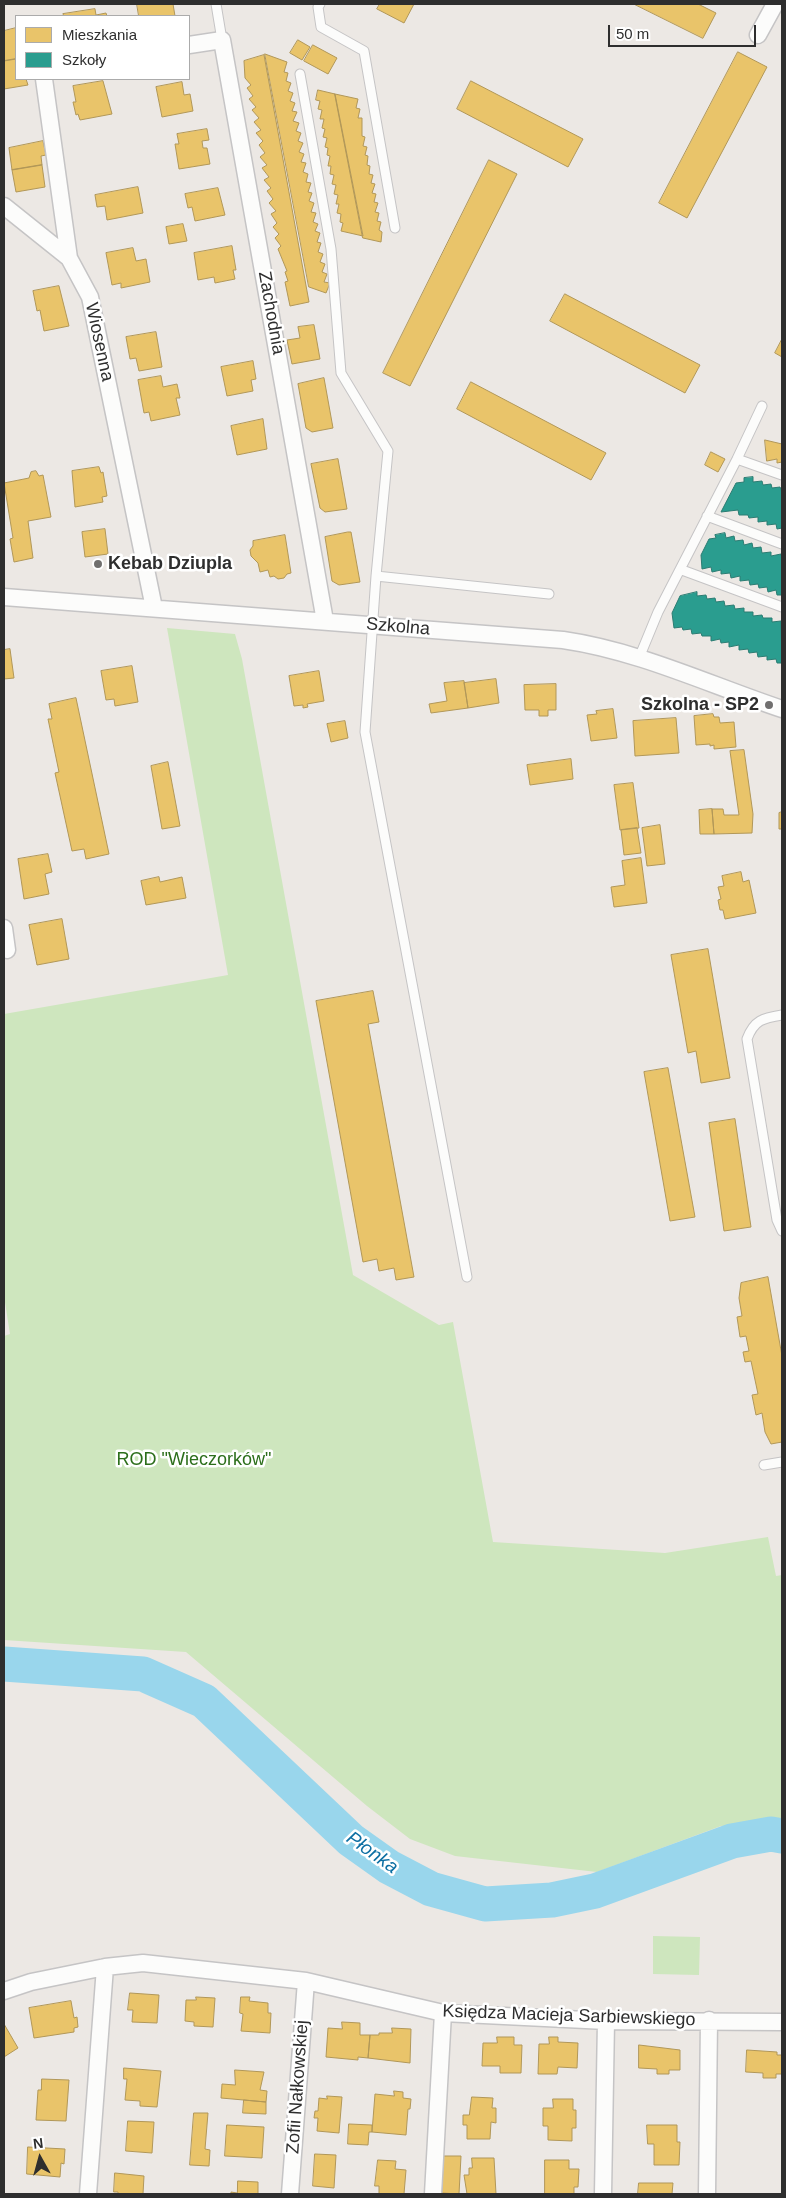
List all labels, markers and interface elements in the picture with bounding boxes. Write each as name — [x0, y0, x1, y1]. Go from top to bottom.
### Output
legend — [15, 15, 190, 80]
scale bar — [611, 15, 758, 47]
text: 50 m — [616, 25, 649, 42]
text: Mieszkania — [62, 26, 137, 43]
text: Szkoły — [62, 51, 106, 68]
street label: Zachodnia — [253, 270, 289, 356]
street label: Wiosenna — [80, 301, 118, 383]
place label: Kebab Dziupla — [108, 553, 232, 575]
marker: Kebab Dziupla — [92, 558, 104, 570]
street label: Szkolna — [365, 613, 431, 641]
place label: Szkolna - SP2 — [641, 694, 759, 716]
marker: Szkolna - SP2 — [763, 699, 775, 711]
park label: ROD "Wieczorków" — [117, 1449, 271, 1471]
water label: Płonka — [342, 1827, 402, 1879]
street label: Księdza Macieja Sarbiewskiego — [442, 2001, 696, 2031]
street label: Zofii Nałkowskiej — [283, 2019, 313, 2155]
north arrow — [15, 2133, 65, 2183]
text: N — [32, 2135, 44, 2152]

